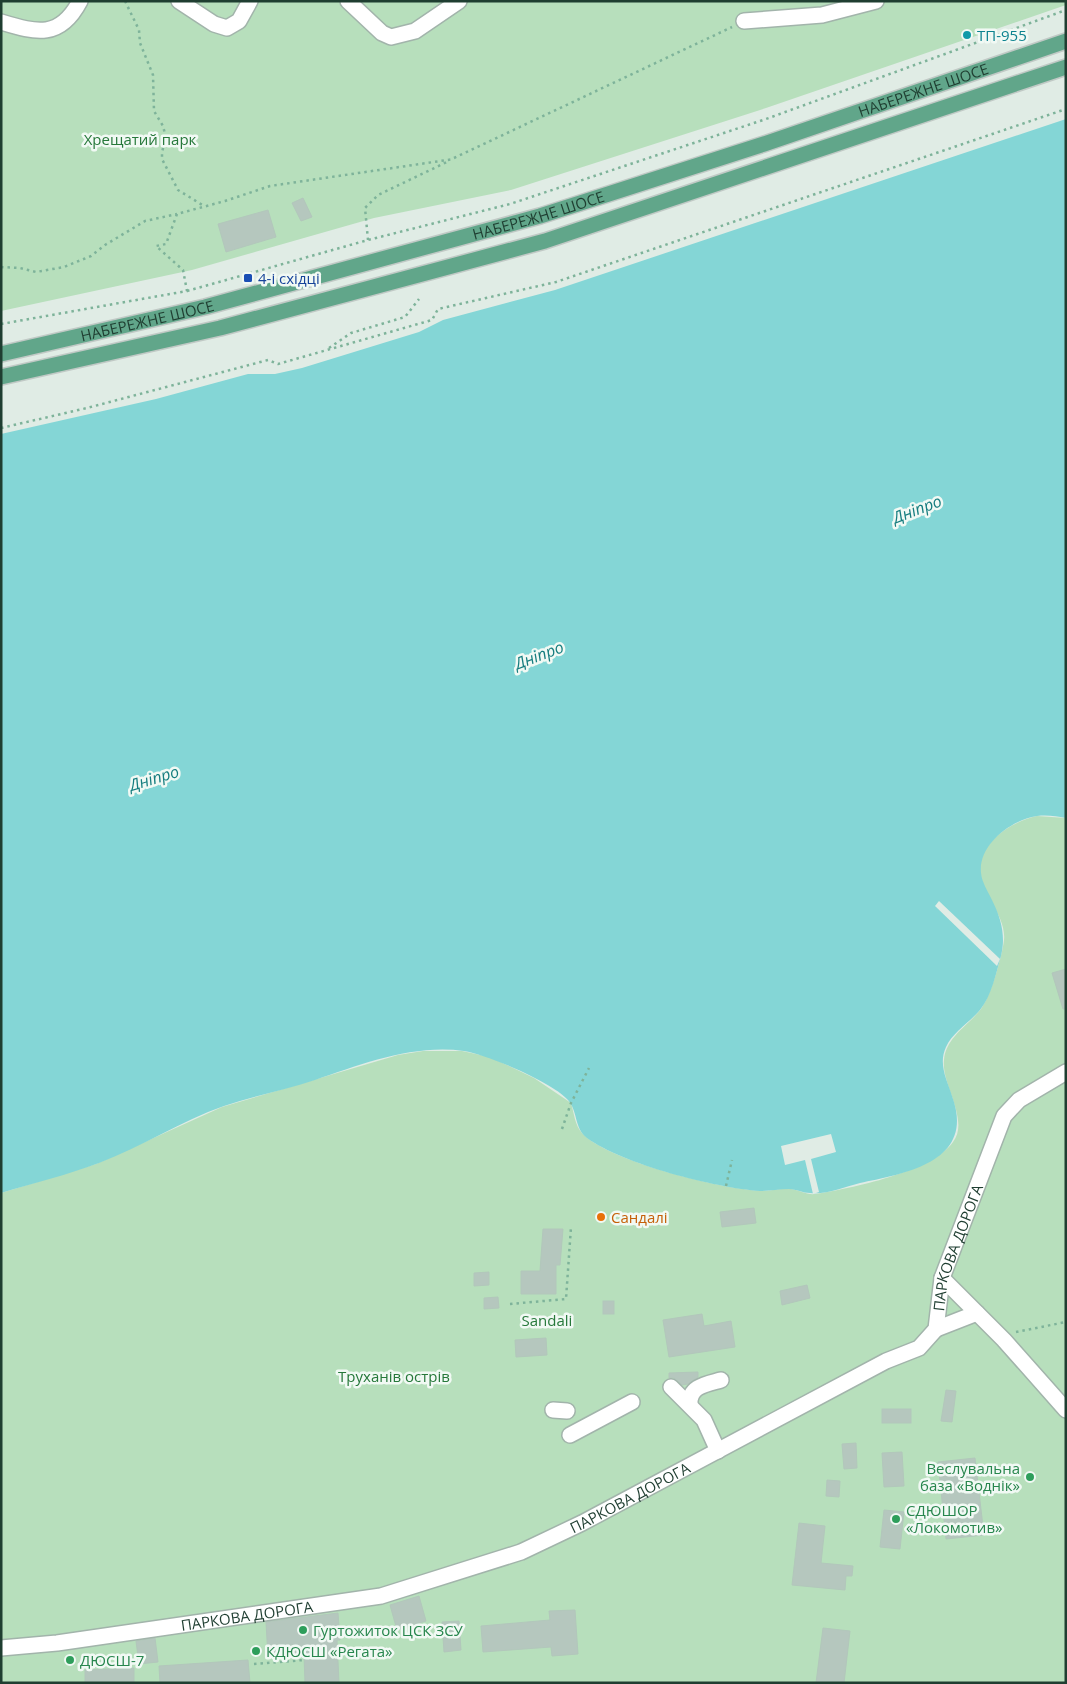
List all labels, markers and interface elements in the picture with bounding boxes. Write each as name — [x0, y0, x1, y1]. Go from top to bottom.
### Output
place label: ТП-955 — [977, 25, 1027, 45]
marker: ТП-955 — [961, 29, 973, 41]
street label: НАБЕРЕЖНЕ ШОСЕ — [855, 58, 991, 121]
park label: Хрещатий парк — [84, 129, 197, 149]
street label: НАБЕРЕЖНЕ ШОСЕ — [470, 186, 607, 244]
place label: 4-і східці — [258, 268, 320, 288]
marker: 4-і східці — [242, 272, 254, 284]
street label: НАБЕРЕЖНЕ ШОСЕ — [78, 295, 216, 345]
water label: Дніпро — [887, 490, 945, 529]
water label: Дніпро — [509, 636, 567, 675]
water label: Дніпро — [124, 760, 182, 797]
street label: ПАРКОВА ДОРОГА — [928, 1181, 987, 1312]
place label: Сандалі — [611, 1207, 668, 1227]
marker: Сандалі — [595, 1211, 607, 1223]
park label: Sandali — [522, 1310, 572, 1330]
park label: Труханів острів — [338, 1366, 450, 1386]
street label: ПАРКОВА ДОРОГА — [566, 1457, 694, 1537]
place label: Веслувальна база «Воднік» — [920, 1458, 1020, 1495]
marker: Веслувальна база «Воднік» — [1024, 1471, 1036, 1483]
place label: СДЮШОР «Локомотив» — [906, 1500, 1002, 1537]
marker: СДЮШОР «Локомотив» — [890, 1513, 902, 1525]
street label: ПАРКОВА ДОРОГА — [179, 1596, 315, 1635]
place label: Гуртожиток ЦСК ЗСУ — [313, 1620, 464, 1640]
marker: Гуртожиток ЦСК ЗСУ — [297, 1624, 309, 1636]
place label: КДЮСШ «Регата» — [266, 1641, 392, 1661]
marker: КДЮСШ «Регата» — [250, 1645, 262, 1657]
place label: ДЮСШ-7 — [80, 1650, 144, 1670]
marker: ДЮСШ-7 — [64, 1654, 76, 1666]

